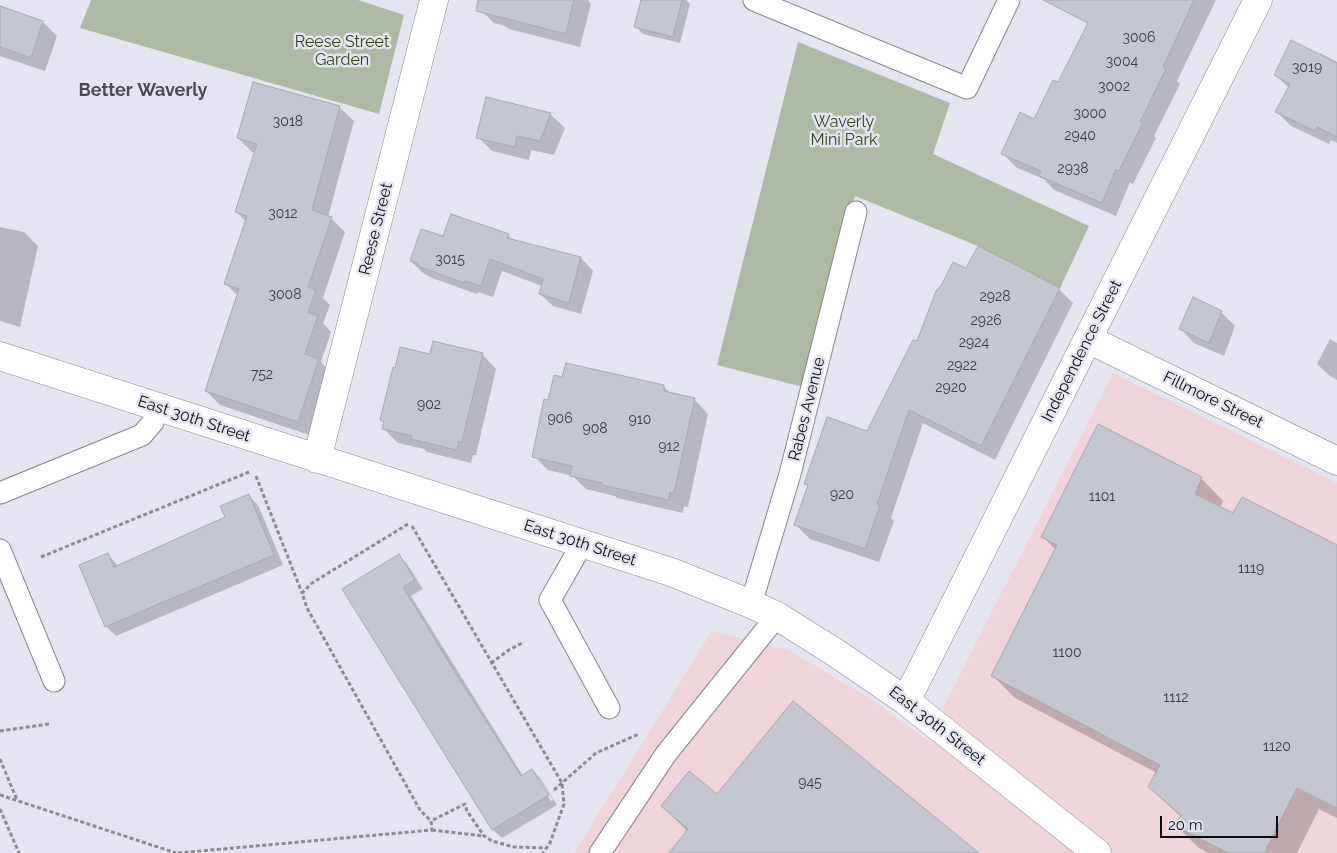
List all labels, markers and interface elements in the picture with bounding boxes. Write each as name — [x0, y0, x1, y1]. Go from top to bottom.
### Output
house number: 3006 — [1122, 30, 1156, 46]
park label: Reese Street Garden — [295, 32, 389, 70]
house number: 3004 — [1106, 54, 1138, 70]
house number: 3019 — [1292, 60, 1322, 76]
house number: 3002 — [1098, 79, 1130, 95]
district label: Better Waverly — [78, 80, 208, 102]
house number: 3000 — [1073, 106, 1107, 122]
park label: Waverly Mini Park — [810, 112, 878, 150]
house number: 3018 — [273, 114, 303, 130]
house number: 2940 — [1064, 128, 1096, 144]
house number: 2938 — [1057, 161, 1089, 177]
street label: Reese Street — [355, 181, 397, 277]
house number: 3012 — [268, 206, 298, 222]
house number: 3015 — [435, 252, 465, 268]
street label: Independence Street — [1038, 277, 1126, 425]
house number: 3008 — [269, 287, 301, 303]
house number: 2928 — [979, 289, 1011, 305]
house number: 2926 — [970, 313, 1002, 329]
house number: 2924 — [959, 335, 989, 351]
street label: Rabes Avenue — [785, 355, 829, 463]
house number: 2922 — [947, 358, 977, 374]
house number: 752 — [251, 367, 273, 383]
street label: Fillmore Street — [1160, 367, 1266, 433]
house number: 2920 — [935, 380, 967, 396]
street label: East 30th Street — [135, 392, 253, 446]
house number: 902 — [417, 397, 441, 413]
house number: 906 — [547, 411, 573, 427]
house number: 910 — [629, 412, 651, 428]
house number: 908 — [582, 421, 608, 437]
house number: 912 — [658, 439, 680, 455]
house number: 920 — [830, 487, 854, 503]
house number: 1101 — [1089, 489, 1115, 505]
street label: East 30th Street — [521, 516, 639, 570]
house number: 1119 — [1238, 561, 1264, 577]
house number: 1100 — [1052, 645, 1082, 661]
street label: East 30th Street — [885, 682, 989, 770]
house number: 1112 — [1163, 690, 1189, 706]
house number: 1120 — [1263, 739, 1291, 755]
house number: 945 — [798, 775, 822, 791]
scale bar — [1162, 806, 1280, 838]
text: 20 m — [1168, 816, 1203, 834]

